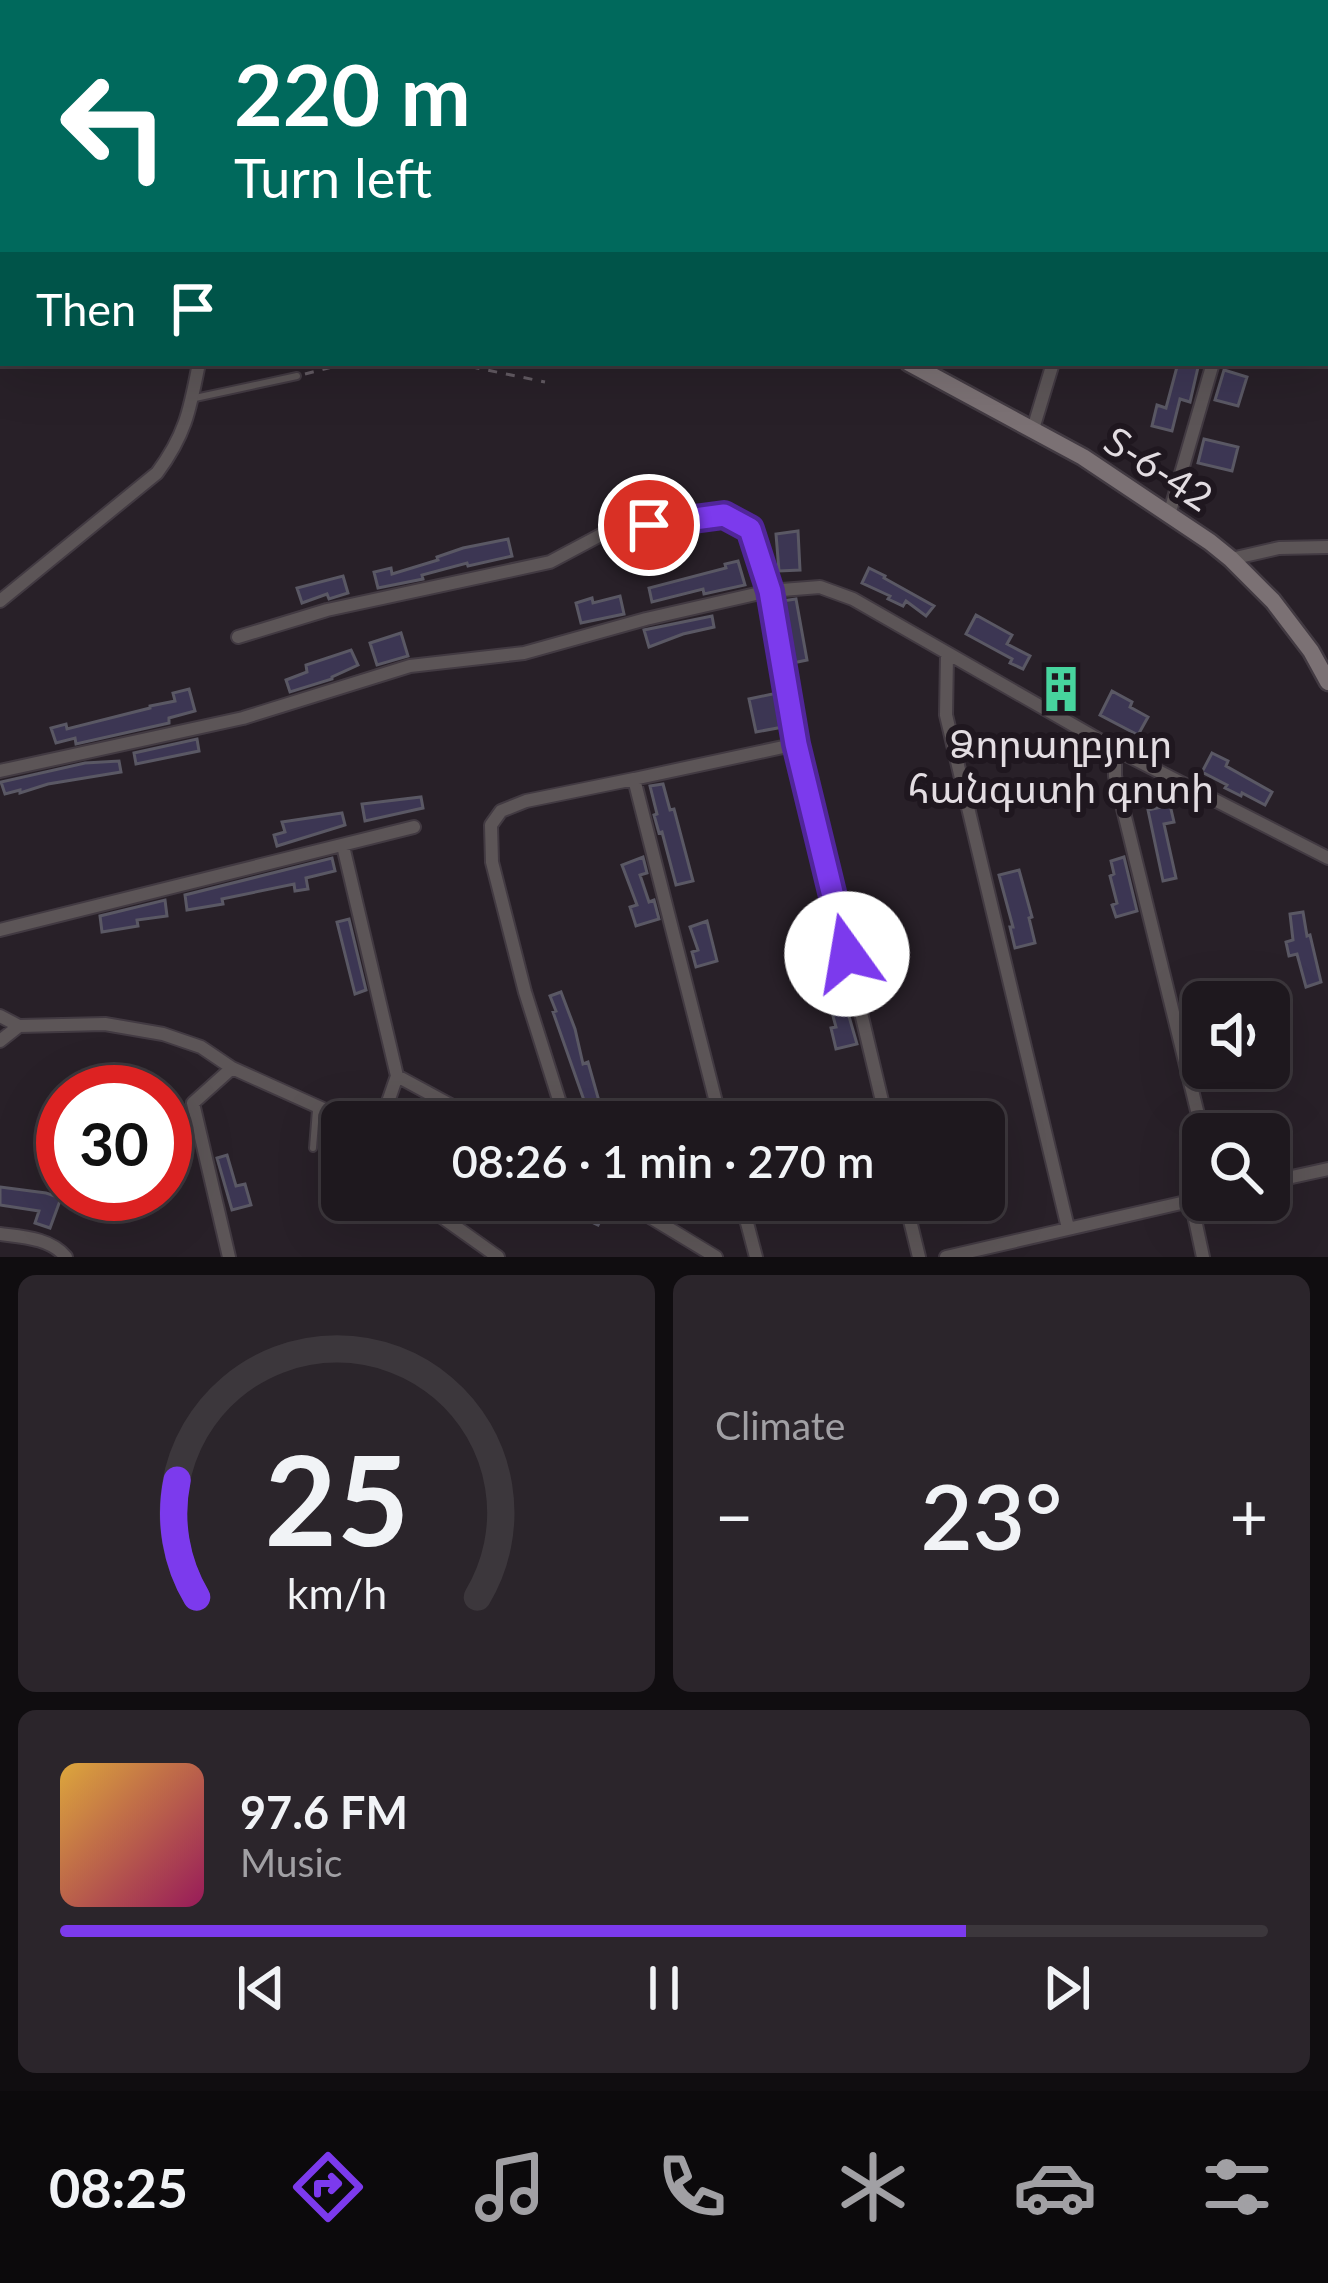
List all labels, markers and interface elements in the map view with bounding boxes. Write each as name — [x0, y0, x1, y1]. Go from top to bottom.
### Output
text: 220 m — [234, 43, 471, 144]
icon: left — [36, 48, 192, 204]
text: Turn left — [234, 145, 432, 210]
icon: arrive — [160, 276, 226, 342]
text: Then — [36, 282, 136, 336]
street label: Տ-6-42 — [1097, 416, 1221, 520]
pin — [598, 474, 700, 576]
icon: arrive — [616, 492, 682, 558]
building icon: Ձորաղբյուր հանգստի գոտի — [1036, 664, 1086, 714]
place label: Ձորաղբյուր հանգստի գոտի — [908, 720, 1214, 812]
position arrow — [784, 891, 910, 1017]
map controls — [1182, 981, 1290, 1221]
button: sound — [1182, 981, 1290, 1089]
speed limit sign: 30 — [36, 1065, 192, 1221]
button: search — [1182, 1113, 1290, 1221]
text: 08:26 · 1 min · 270 m — [452, 1134, 874, 1188]
text: Climate — [715, 1402, 845, 1448]
text: 25 — [264, 1423, 409, 1573]
text: 23° — [921, 1461, 1062, 1569]
text: − — [715, 1476, 753, 1555]
text: + — [1230, 1476, 1268, 1555]
text: km/h — [286, 1566, 387, 1617]
text: 97.6 FM — [240, 1785, 408, 1839]
text: Music — [240, 1839, 342, 1885]
icon: previous — [228, 1955, 294, 2021]
icon: pause — [631, 1955, 697, 2021]
icon: next — [1034, 1955, 1100, 2021]
icon: directions — [286, 2145, 370, 2229]
icon: music — [468, 2145, 552, 2229]
icon: phone — [650, 2145, 734, 2229]
icon: climate — [831, 2145, 915, 2229]
icon: car — [1013, 2145, 1097, 2229]
icon: filters — [1195, 2145, 1279, 2229]
text: 08:25 — [49, 2155, 188, 2220]

